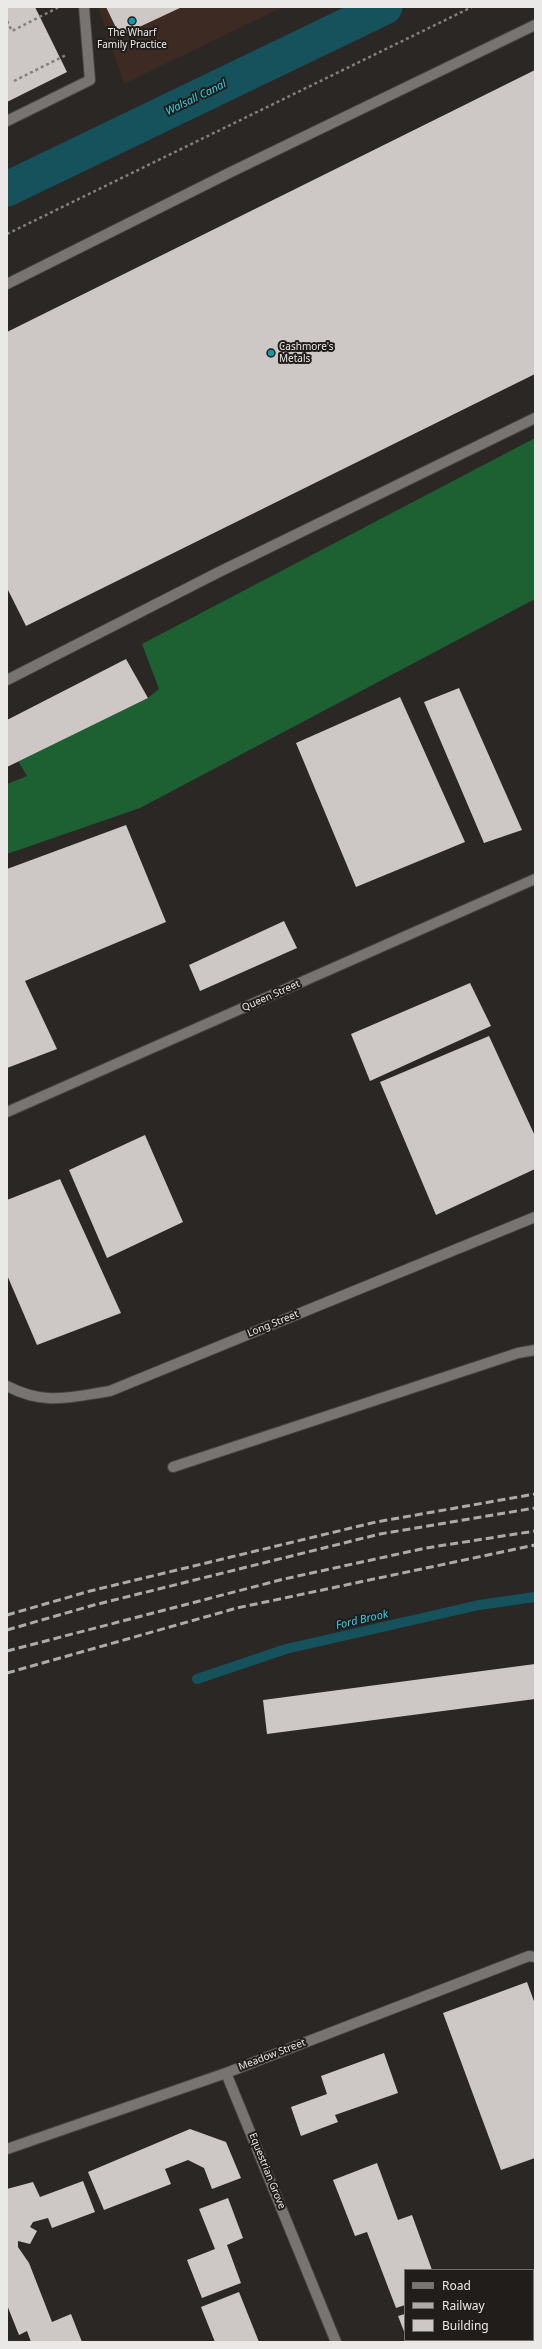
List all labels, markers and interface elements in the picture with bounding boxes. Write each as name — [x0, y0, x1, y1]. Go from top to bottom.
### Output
marker: The Wharf Family Practice — [127, 16, 137, 26]
place label: The Wharf Family Practice — [97, 27, 167, 50]
water label: Walsall Canal — [163, 78, 229, 118]
place label: Cashmore's Metals — [279, 341, 334, 364]
marker: Cashmore's Metals — [266, 348, 276, 358]
street label: Queen Street — [240, 978, 302, 1014]
street label: Long Street — [246, 1308, 300, 1340]
water label: Ford Brook — [334, 1608, 390, 1632]
street label: Meadow Street — [237, 2037, 307, 2073]
street label: Equestrian Grove — [246, 2131, 288, 2211]
legend — [404, 2269, 534, 2341]
text: Road — [442, 2277, 471, 2294]
text: Railway — [442, 2297, 485, 2314]
text: Building — [442, 2317, 489, 2334]

